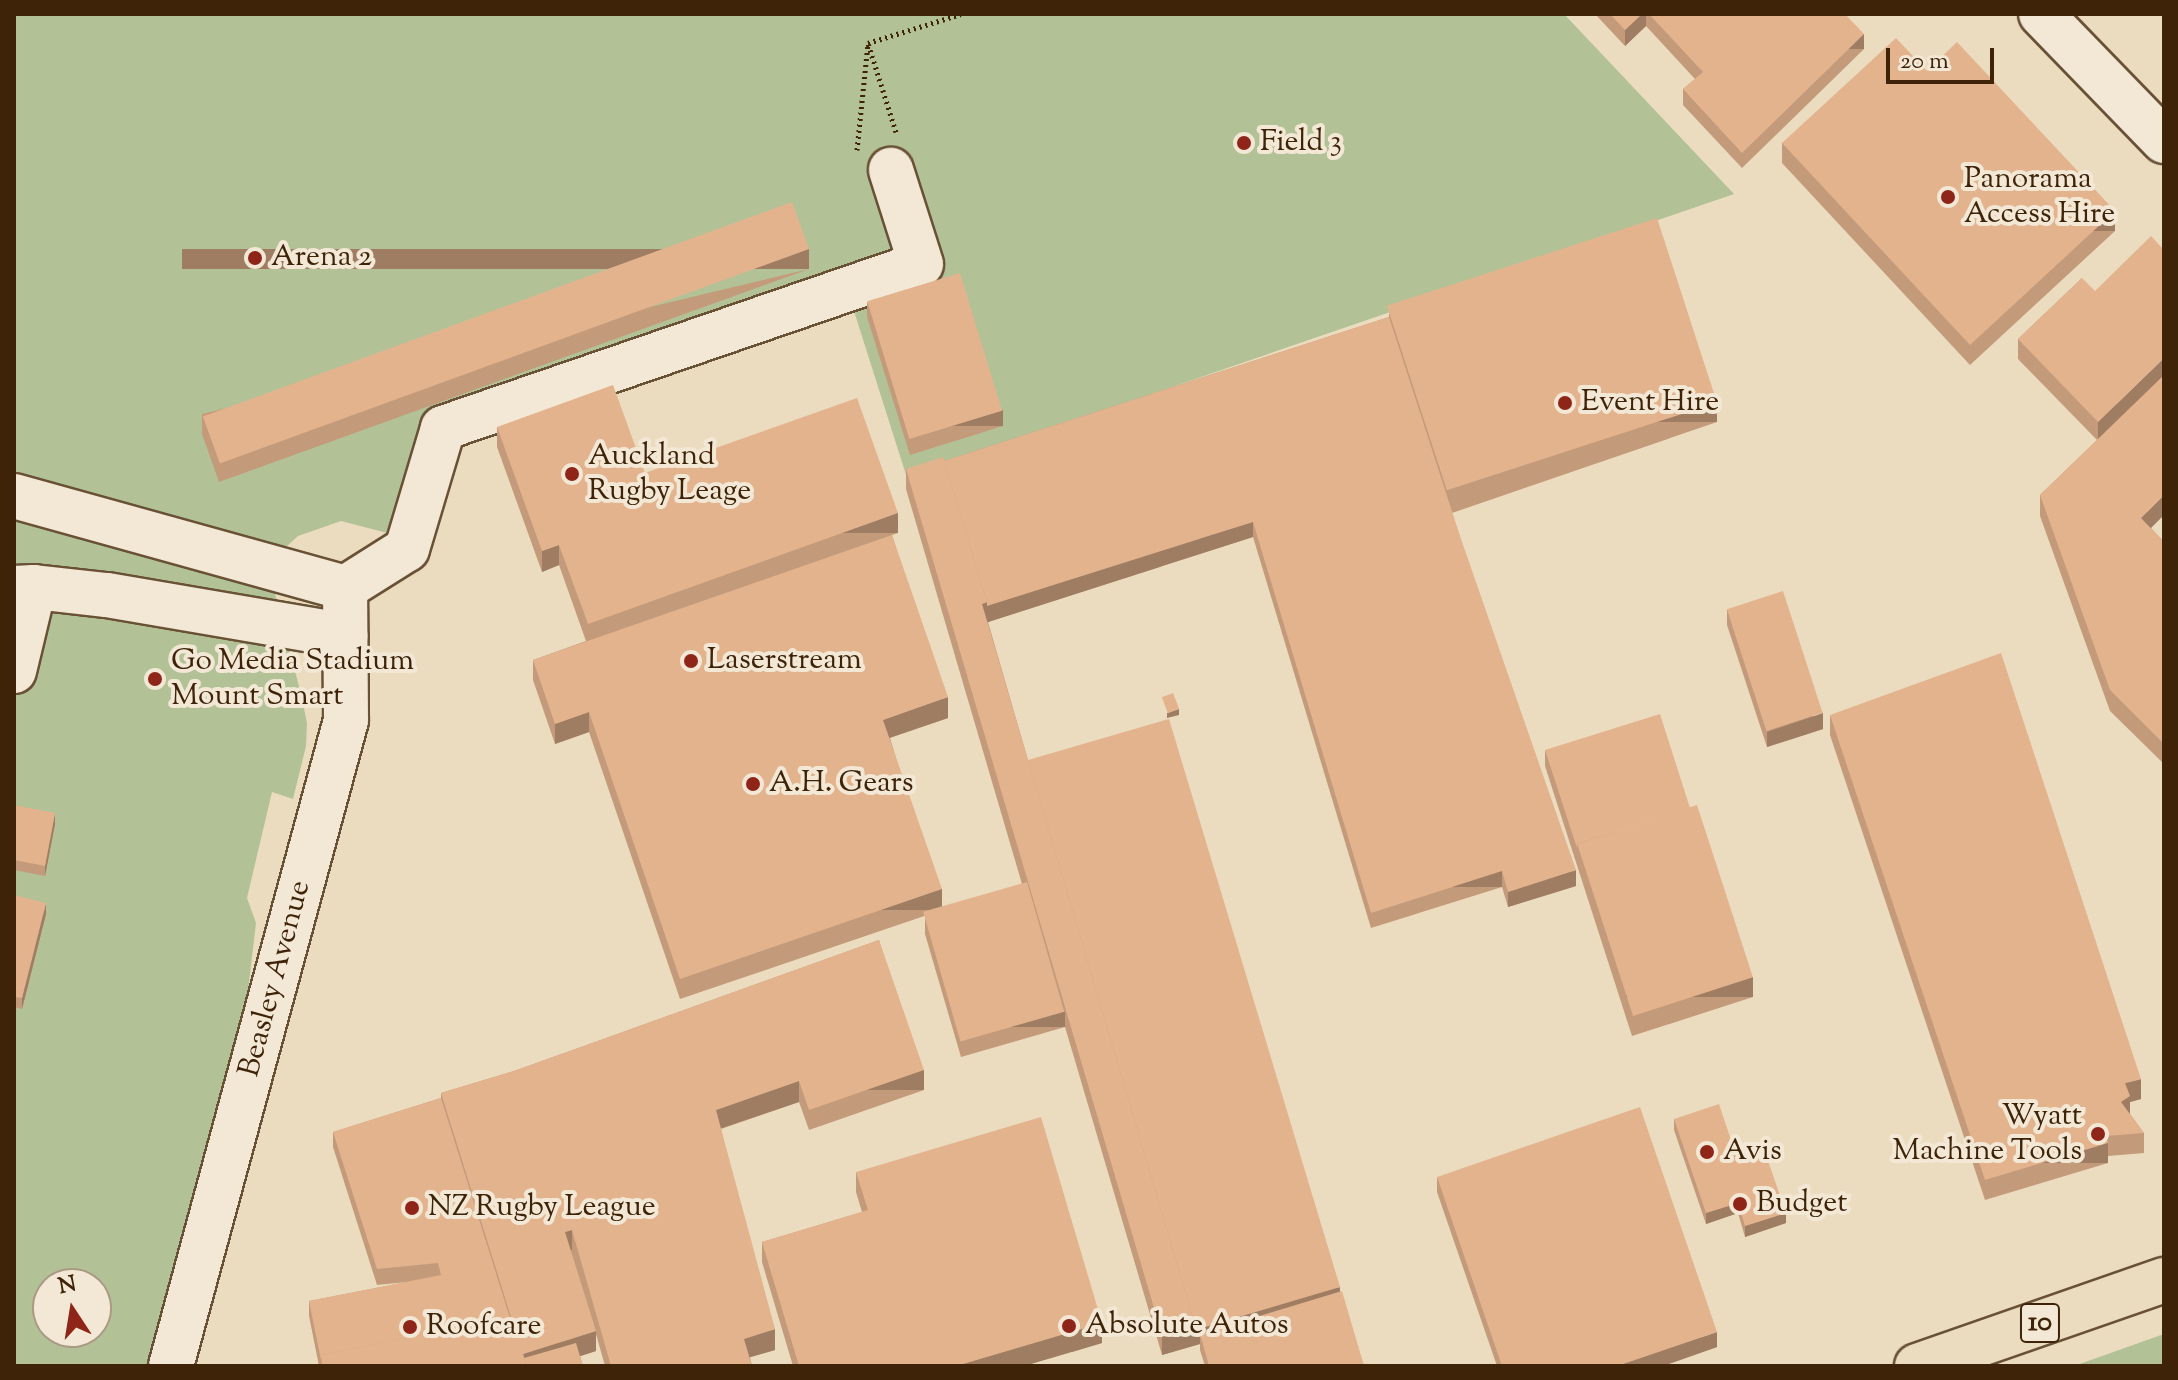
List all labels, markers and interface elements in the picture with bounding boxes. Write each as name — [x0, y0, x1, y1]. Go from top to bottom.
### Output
scale bar — [1890, 32, 1998, 82]
text: 20 m — [1900, 45, 1949, 79]
place label: Field 3 — [1260, 125, 1342, 161]
marker: Field 3 — [1235, 134, 1253, 152]
place label: Panorama Access Hire — [1964, 162, 2115, 232]
marker: Panorama Access Hire — [1939, 188, 1957, 206]
place label: Arena 2 — [271, 240, 372, 276]
marker: Arena 2 — [246, 249, 264, 267]
place label: Event Hire — [1581, 385, 1719, 421]
marker: Event Hire — [1556, 394, 1574, 412]
place label: Auckland Rugby Leage — [588, 439, 751, 510]
marker: Auckland Rugby Leage — [563, 465, 581, 483]
place label: Laserstream — [707, 643, 862, 679]
place label: Go Media Stadium Mount Smart — [171, 644, 414, 714]
marker: Laserstream — [682, 652, 700, 670]
marker: Go Media Stadium Mount Smart — [146, 670, 164, 688]
place label: A.H. Gears — [769, 766, 914, 802]
marker: A.H. Gears — [744, 775, 762, 793]
street label: Beasley Avenue — [233, 877, 319, 1081]
place label: Wyatt Machine Tools — [1892, 1099, 2082, 1170]
marker: Wyatt Machine Tools — [2089, 1125, 2107, 1143]
place label: Avis — [1723, 1134, 1782, 1170]
marker: Avis — [1698, 1143, 1716, 1161]
place label: Budget — [1756, 1186, 1847, 1222]
place label: NZ Rugby League — [428, 1190, 656, 1226]
marker: Budget — [1731, 1195, 1749, 1213]
marker: NZ Rugby League — [403, 1199, 421, 1217]
north arrow — [32, 1268, 112, 1348]
text: N — [56, 1269, 79, 1304]
road number: 10 — [2018, 1299, 2062, 1347]
place label: Absolute Autos — [1085, 1308, 1289, 1344]
place label: Roofcare — [426, 1309, 541, 1345]
marker: Absolute Autos — [1060, 1317, 1078, 1335]
marker: Roofcare — [401, 1318, 419, 1336]

